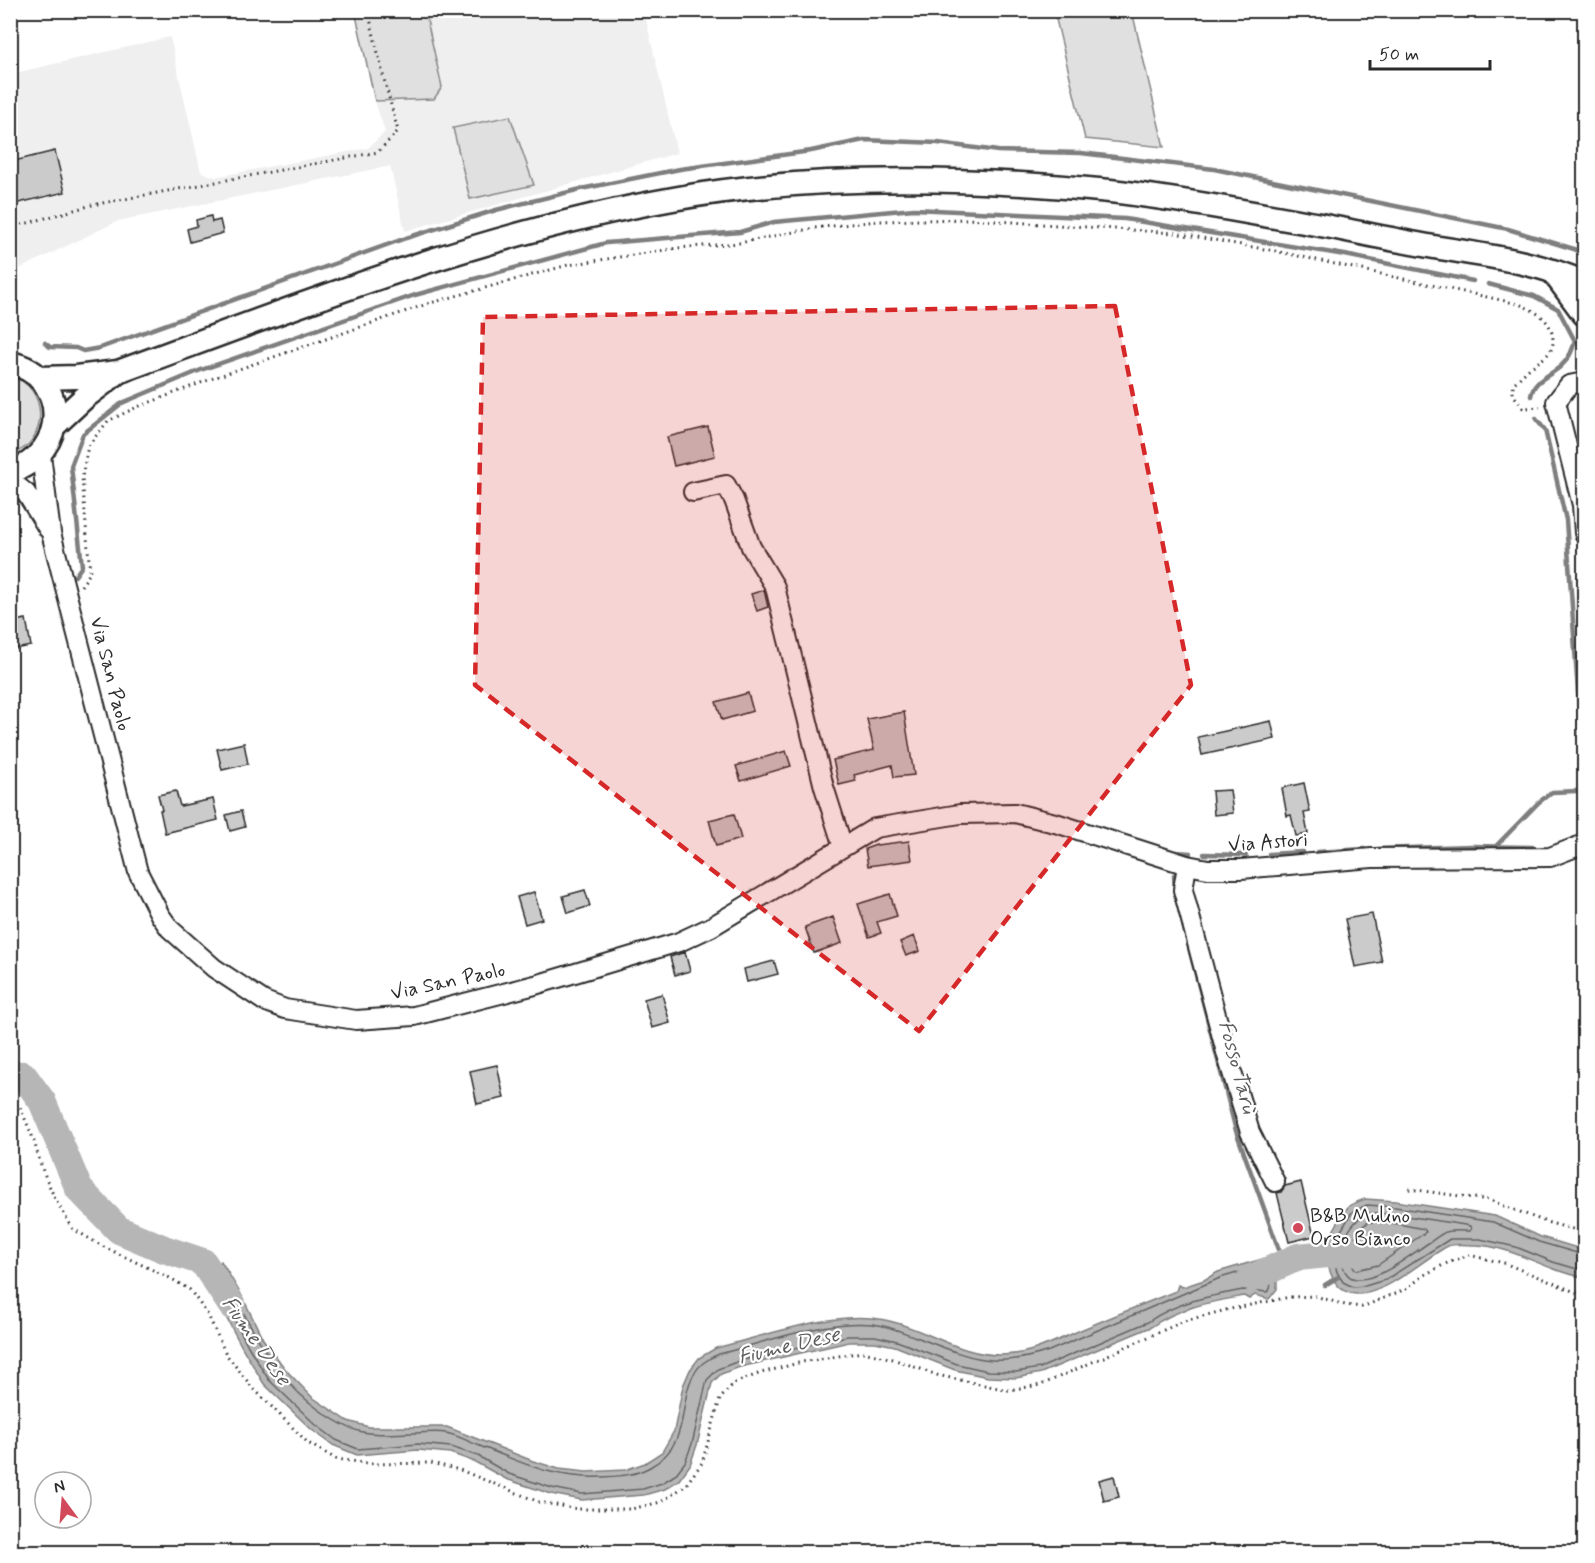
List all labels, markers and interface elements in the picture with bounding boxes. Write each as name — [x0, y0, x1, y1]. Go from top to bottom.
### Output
scale bar — [1370, 33, 1490, 71]
text: 50 m — [1379, 43, 1419, 67]
street label: Via San Paolo — [83, 614, 137, 734]
street label: Via Astori — [1227, 827, 1309, 859]
street label: Via San Paolo — [388, 957, 508, 1007]
water label: Fosso Tarù — [1211, 1018, 1263, 1118]
place label: B&B Mulino Orso Bianco — [1310, 1203, 1411, 1253]
marker: B&B Mulino Orso Bianco — [1291, 1221, 1305, 1235]
water label: Fiume Dese — [215, 1291, 298, 1393]
water label: Fiume Dese — [736, 1320, 844, 1371]
north arrow — [33, 1470, 93, 1530]
text: N — [51, 1475, 67, 1499]

